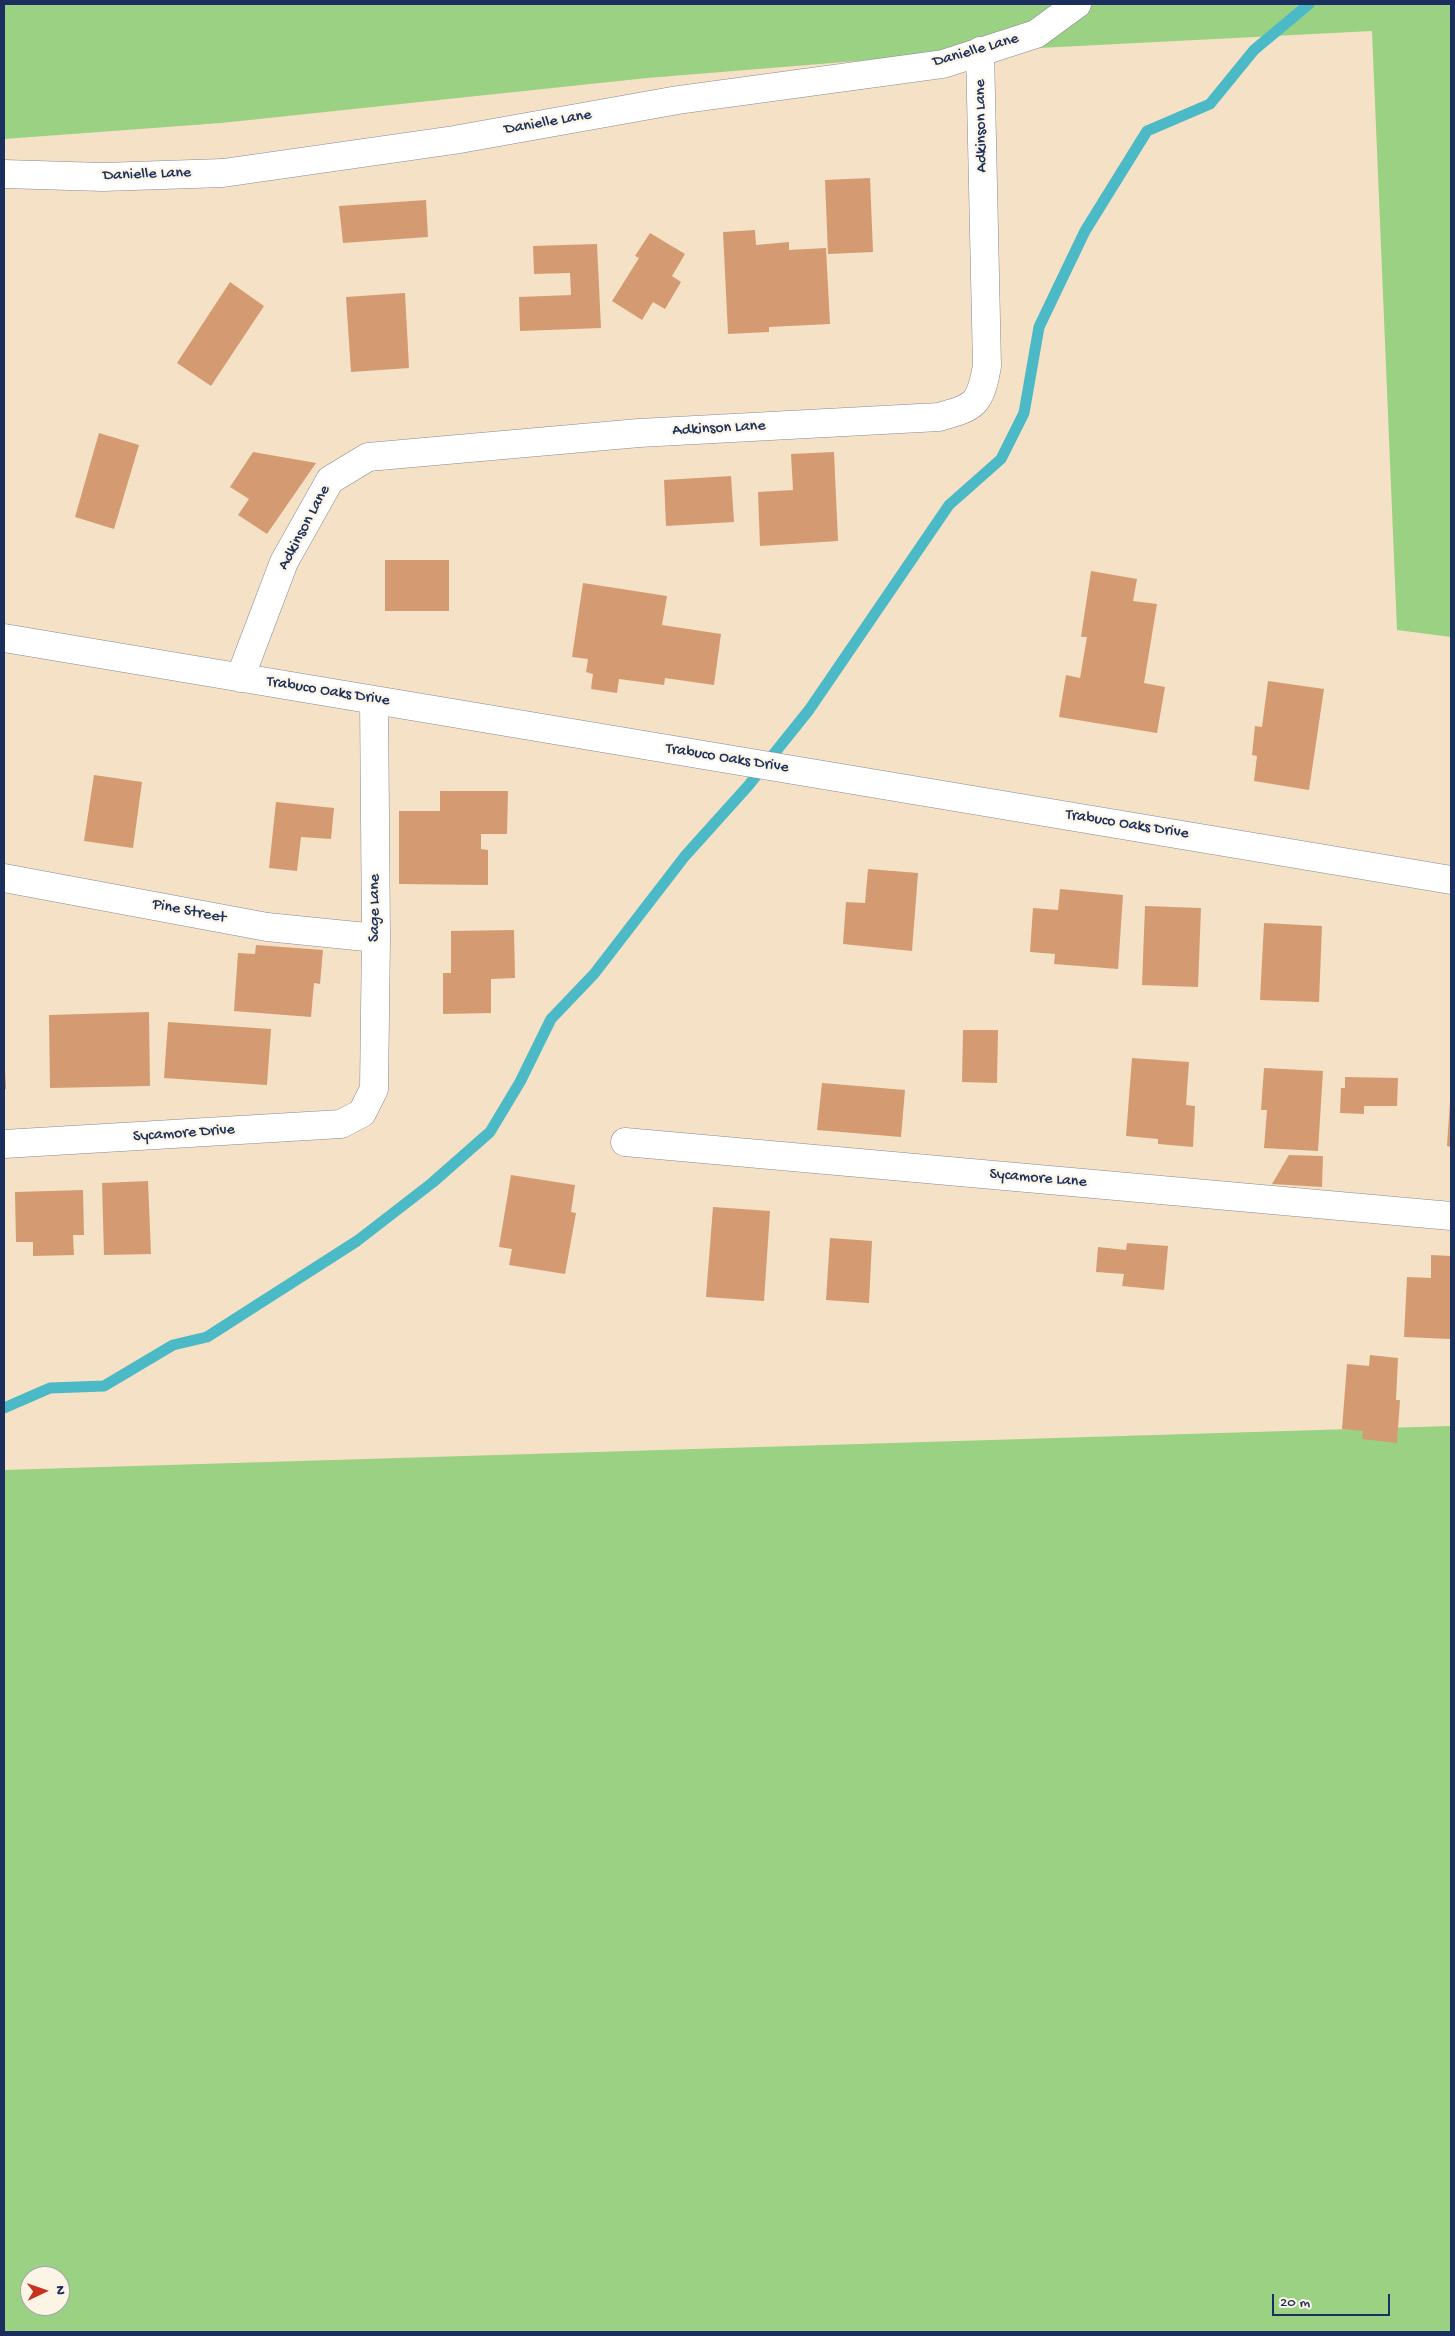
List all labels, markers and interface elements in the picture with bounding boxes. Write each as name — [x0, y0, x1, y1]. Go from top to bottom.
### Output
street label: Danielle Lane — [931, 30, 1021, 72]
street label: Adkinson Lane — [972, 79, 992, 173]
street label: Danielle Lane — [503, 106, 593, 140]
street label: Danielle Lane — [103, 164, 191, 186]
street label: Adkinson Lane — [672, 417, 766, 441]
street label: Adkinson Lane — [275, 482, 335, 574]
street label: Trabuco Oaks Drive — [265, 673, 391, 711]
street label: Trabuco Oaks Drive — [664, 740, 790, 778]
street label: Trabuco Oaks Drive — [1064, 806, 1190, 844]
street label: Sage Lane — [366, 874, 386, 942]
street label: Pine Street — [151, 895, 227, 929]
street label: Sycamore Drive — [133, 1121, 235, 1147]
street label: Sycamore Lane — [989, 1165, 1087, 1193]
north arrow — [20, 2266, 70, 2316]
scale bar — [1275, 2284, 1392, 2316]
text: N — [51, 2285, 68, 2295]
text: 20 m — [1280, 2294, 1310, 2312]

